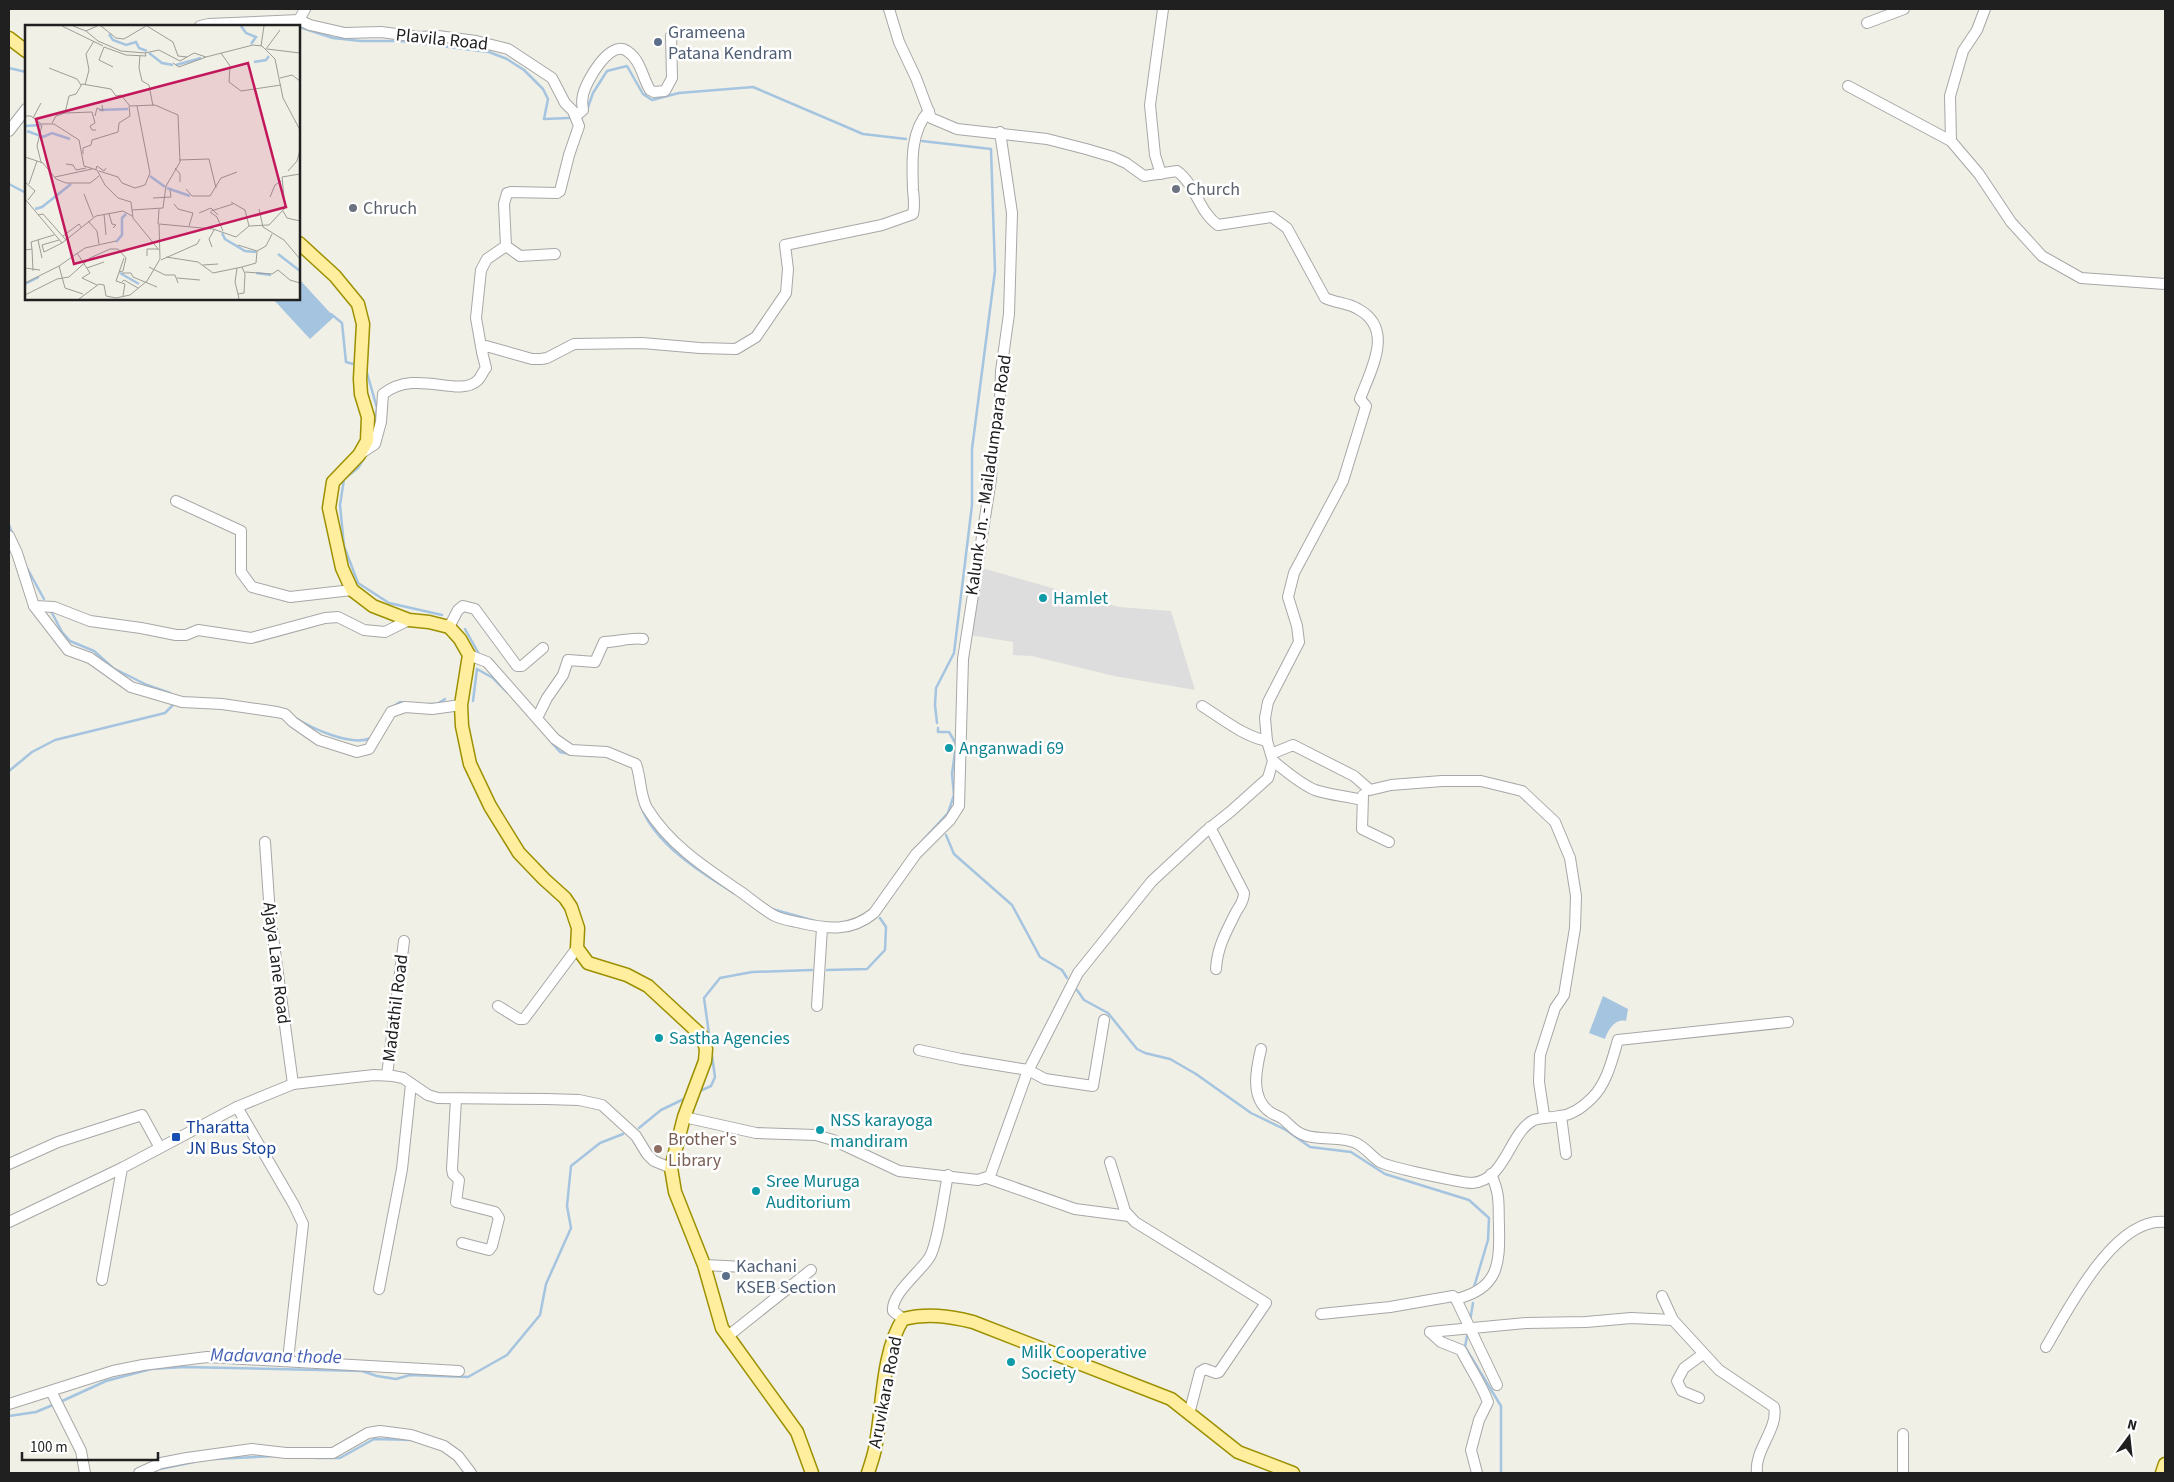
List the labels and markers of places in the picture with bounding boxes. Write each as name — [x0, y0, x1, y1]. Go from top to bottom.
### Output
place label: Grameena Patana Kendram — [668, 20, 792, 66]
marker: Grameena Patana Kendram — [652, 36, 664, 48]
place label: Church — [1186, 177, 1240, 202]
marker: Church — [1170, 183, 1182, 195]
place label: Chruch — [363, 196, 417, 221]
marker: Chruch — [347, 202, 359, 214]
place label: Hamlet — [1053, 586, 1108, 611]
marker: Hamlet — [1037, 592, 1049, 604]
place label: Anganwadi 69 — [959, 736, 1064, 761]
marker: Anganwadi 69 — [943, 742, 955, 754]
place label: Sastha Agencies — [669, 1026, 790, 1051]
marker: Sastha Agencies — [653, 1032, 665, 1044]
place label: NSS karayoga mandiram — [830, 1108, 933, 1154]
place label: Tharatta JN Bus Stop — [186, 1115, 276, 1161]
marker: NSS karayoga mandiram — [814, 1124, 826, 1136]
place label: Brother's Library — [668, 1127, 737, 1173]
marker: Tharatta JN Bus Stop — [170, 1131, 182, 1143]
marker: Brother's Library — [652, 1143, 664, 1155]
place label: Sree Muruga Auditorium — [766, 1169, 860, 1215]
marker: Sree Muruga Auditorium — [750, 1185, 762, 1197]
place label: Kachani KSEB Section — [736, 1254, 836, 1300]
marker: Kachani KSEB Section — [720, 1270, 732, 1282]
place label: Milk Cooperative Society — [1021, 1340, 1147, 1386]
marker: Milk Cooperative Society — [1005, 1356, 1017, 1368]

